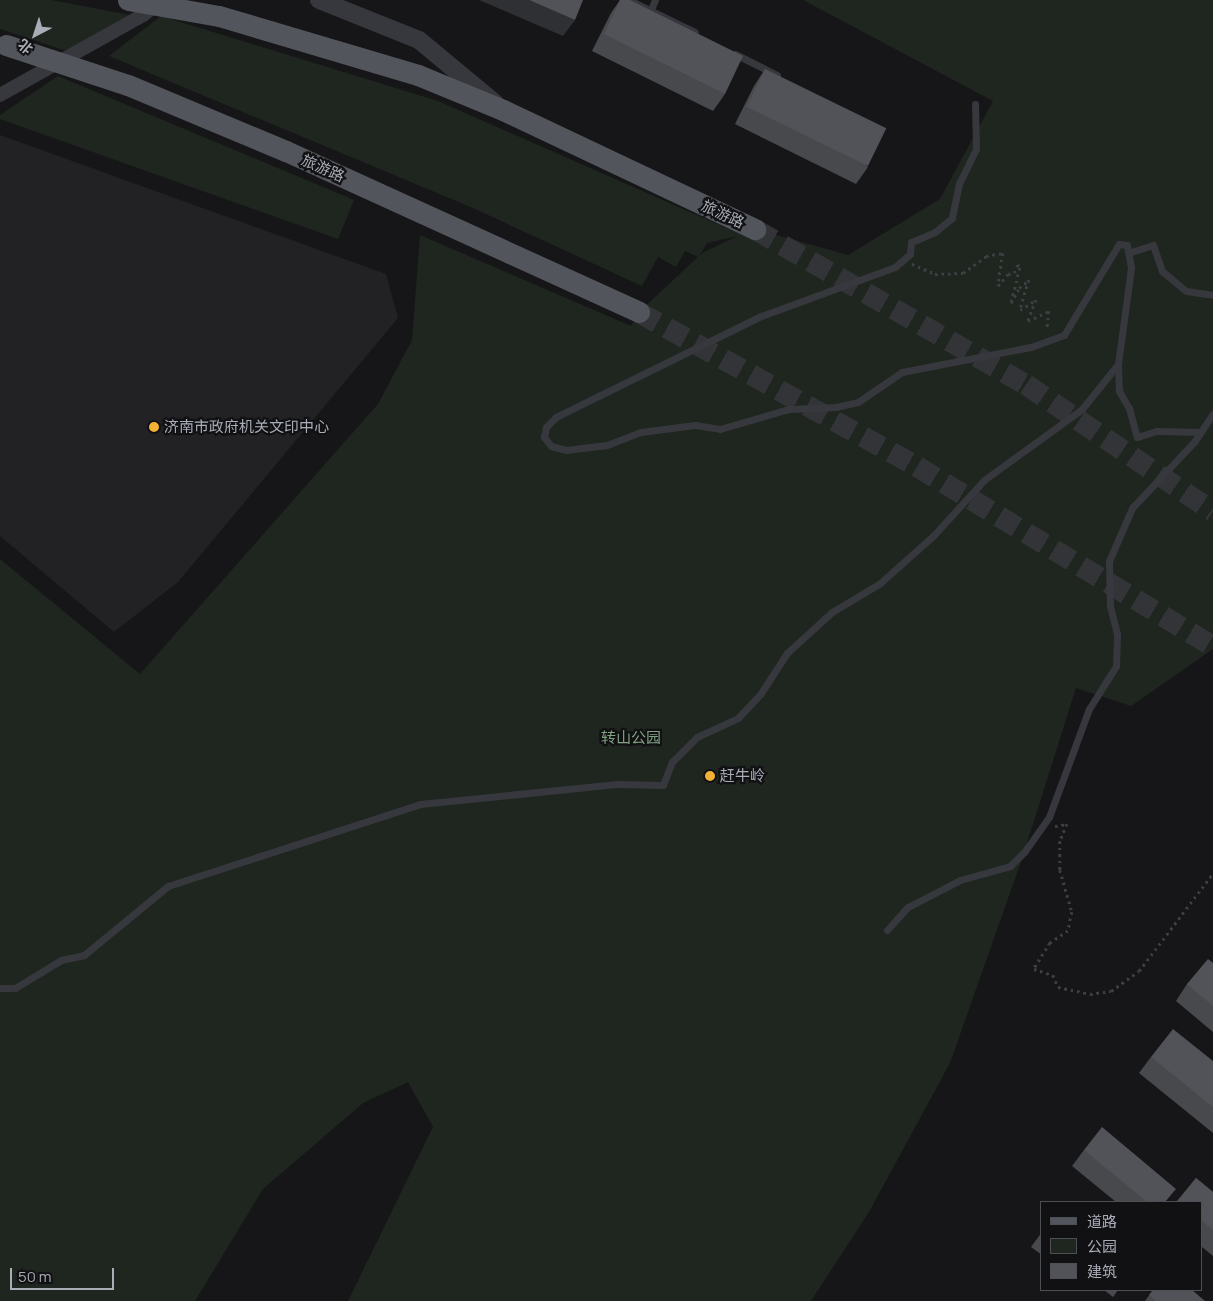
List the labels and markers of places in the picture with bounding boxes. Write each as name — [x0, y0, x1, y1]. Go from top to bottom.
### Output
place label: 济南市政府机关文印中心 — [164, 418, 329, 436]
marker: 济南市政府机关文印中心 — [148, 421, 160, 433]
place label: 赶牛岭 — [720, 767, 765, 785]
marker: 赶牛岭 — [704, 770, 716, 782]

